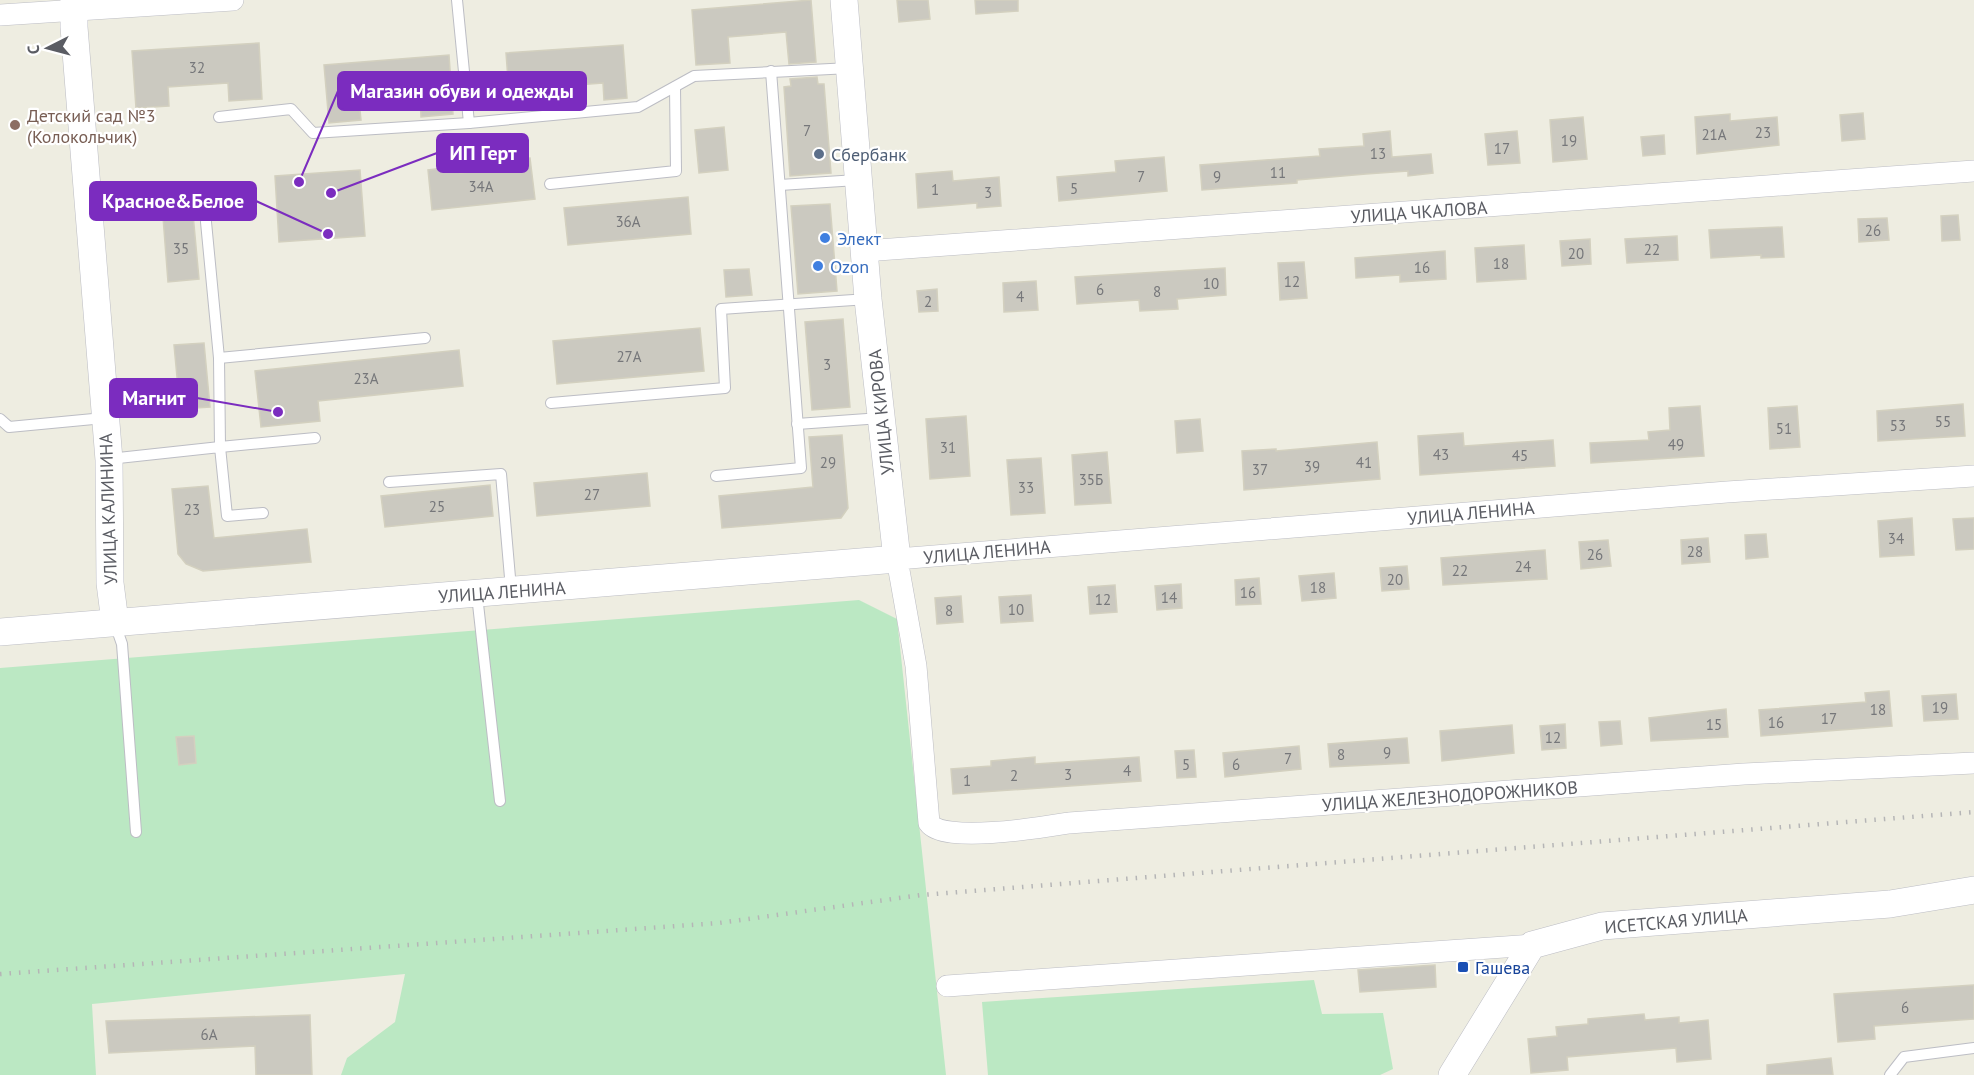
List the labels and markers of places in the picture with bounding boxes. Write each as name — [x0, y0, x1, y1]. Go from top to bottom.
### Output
callout: Магазин обуви и одежды — [338, 72, 586, 110]
place label: Детский сад №3 (Колокольчик) — [27, 104, 156, 148]
marker: Детский сад №3 (Колокольчик) — [8, 118, 22, 132]
callout: ИП Герт — [437, 134, 528, 172]
place label: Сбербанк — [831, 143, 907, 166]
marker: Сбербанк — [812, 147, 826, 161]
callout: Красное&Белое — [90, 182, 256, 220]
place label: Элект — [837, 227, 882, 250]
marker: Элект — [818, 231, 832, 245]
place label: Ozon — [830, 255, 869, 278]
marker: Ozon — [811, 259, 825, 273]
callout: Магнит — [110, 379, 197, 417]
place label: Гашева — [1475, 956, 1530, 979]
marker: Гашева — [1456, 960, 1470, 974]

